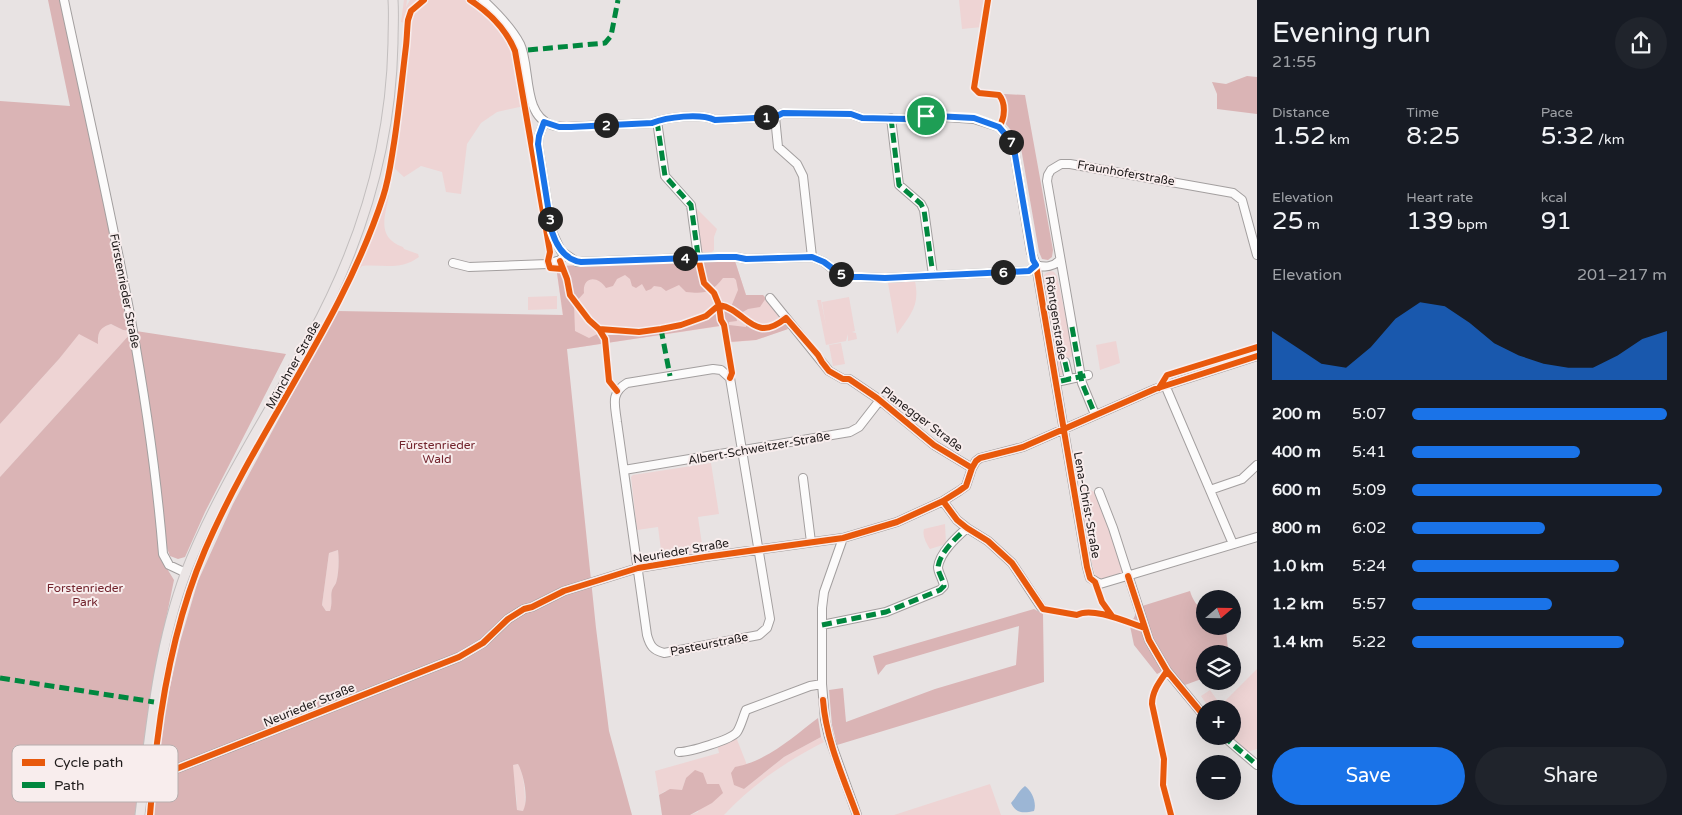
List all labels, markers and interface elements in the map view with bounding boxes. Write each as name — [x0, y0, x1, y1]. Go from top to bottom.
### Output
text: Evening run — [1272, 16, 1431, 50]
button: share — [1615, 17, 1667, 69]
text: 21:55 — [1272, 52, 1316, 72]
pin — [905, 95, 947, 137]
icon: arrive — [912, 102, 940, 130]
pin: 1 — [754, 104, 778, 130]
text: Distance — [1272, 104, 1330, 121]
text: Time — [1406, 104, 1439, 121]
text: Pace — [1541, 104, 1573, 121]
text: 1 — [762, 109, 771, 126]
pin: 2 — [594, 112, 618, 138]
text: 2 — [602, 117, 611, 134]
text: 1.52 — [1272, 121, 1326, 151]
text: 8:25 — [1406, 121, 1460, 151]
text: 5:32 — [1541, 121, 1594, 151]
pin: 7 — [998, 130, 1024, 154]
text: km — [1326, 131, 1350, 148]
text: /km — [1594, 131, 1625, 148]
text: 7 — [1007, 134, 1016, 151]
street label: Fraunhoferstraße — [1076, 158, 1176, 189]
text: Elevation — [1272, 189, 1333, 206]
text: Heart rate — [1406, 189, 1473, 206]
text: kcal — [1541, 189, 1567, 206]
pin: 3 — [538, 206, 562, 232]
text: 25 — [1272, 206, 1303, 236]
text: 139 — [1406, 206, 1453, 236]
text: 91 — [1541, 206, 1572, 236]
text: 3 — [546, 211, 555, 228]
text: m — [1303, 216, 1320, 233]
text: bpm — [1453, 216, 1488, 233]
street label: Fürstenrieder Straße — [107, 232, 143, 350]
pin: 4 — [672, 246, 698, 270]
text: 4 — [681, 250, 690, 267]
pin: 6 — [990, 260, 1016, 284]
pin: 5 — [828, 262, 854, 286]
text: 6 — [999, 264, 1008, 281]
text: Elevation — [1272, 265, 1342, 285]
text: 201–217 m — [1577, 265, 1667, 285]
text: 5 — [837, 266, 846, 283]
street label: Röntgenstraße — [1042, 275, 1070, 361]
street label: Münchner Straße — [263, 318, 323, 412]
street label: Planegger Straße — [878, 384, 966, 454]
text: 200 m — [1272, 404, 1321, 424]
text: 5:07 — [1352, 404, 1386, 424]
street label: Albert-Schweitzer-Straße — [687, 429, 831, 467]
park label: Fürstenrieder Wald — [399, 438, 476, 466]
text: 400 m — [1272, 442, 1321, 462]
text: 5:41 — [1352, 442, 1386, 462]
street label: Lena-Christ-Straße — [1071, 451, 1103, 560]
text: 600 m — [1272, 480, 1321, 500]
text: 5:09 — [1352, 480, 1386, 500]
text: 800 m — [1272, 518, 1321, 538]
text: 6:02 — [1352, 518, 1386, 538]
street label: Neurieder Straße — [632, 536, 730, 566]
text: 1.0 km — [1272, 556, 1324, 576]
text: 5:24 — [1352, 556, 1386, 576]
park label: Forstenrieder Park — [47, 581, 124, 609]
north arrow — [1196, 590, 1241, 635]
map controls — [1196, 590, 1241, 800]
text: 1.2 km — [1272, 594, 1324, 614]
text: 5:57 — [1352, 594, 1386, 614]
street label: Pasteurstraße — [669, 630, 749, 658]
text: 1.4 km — [1272, 632, 1324, 652]
text: 5:22 — [1352, 632, 1386, 652]
button: layers — [1196, 645, 1241, 690]
street label: Neurieder Straße — [261, 680, 357, 730]
button: + — [1196, 700, 1241, 745]
legend — [12, 745, 178, 802]
button: Save — [1272, 747, 1465, 805]
button: Share — [1475, 747, 1667, 805]
text: Cycle path — [54, 754, 123, 771]
button: − — [1196, 755, 1241, 800]
text: Path — [54, 777, 85, 794]

